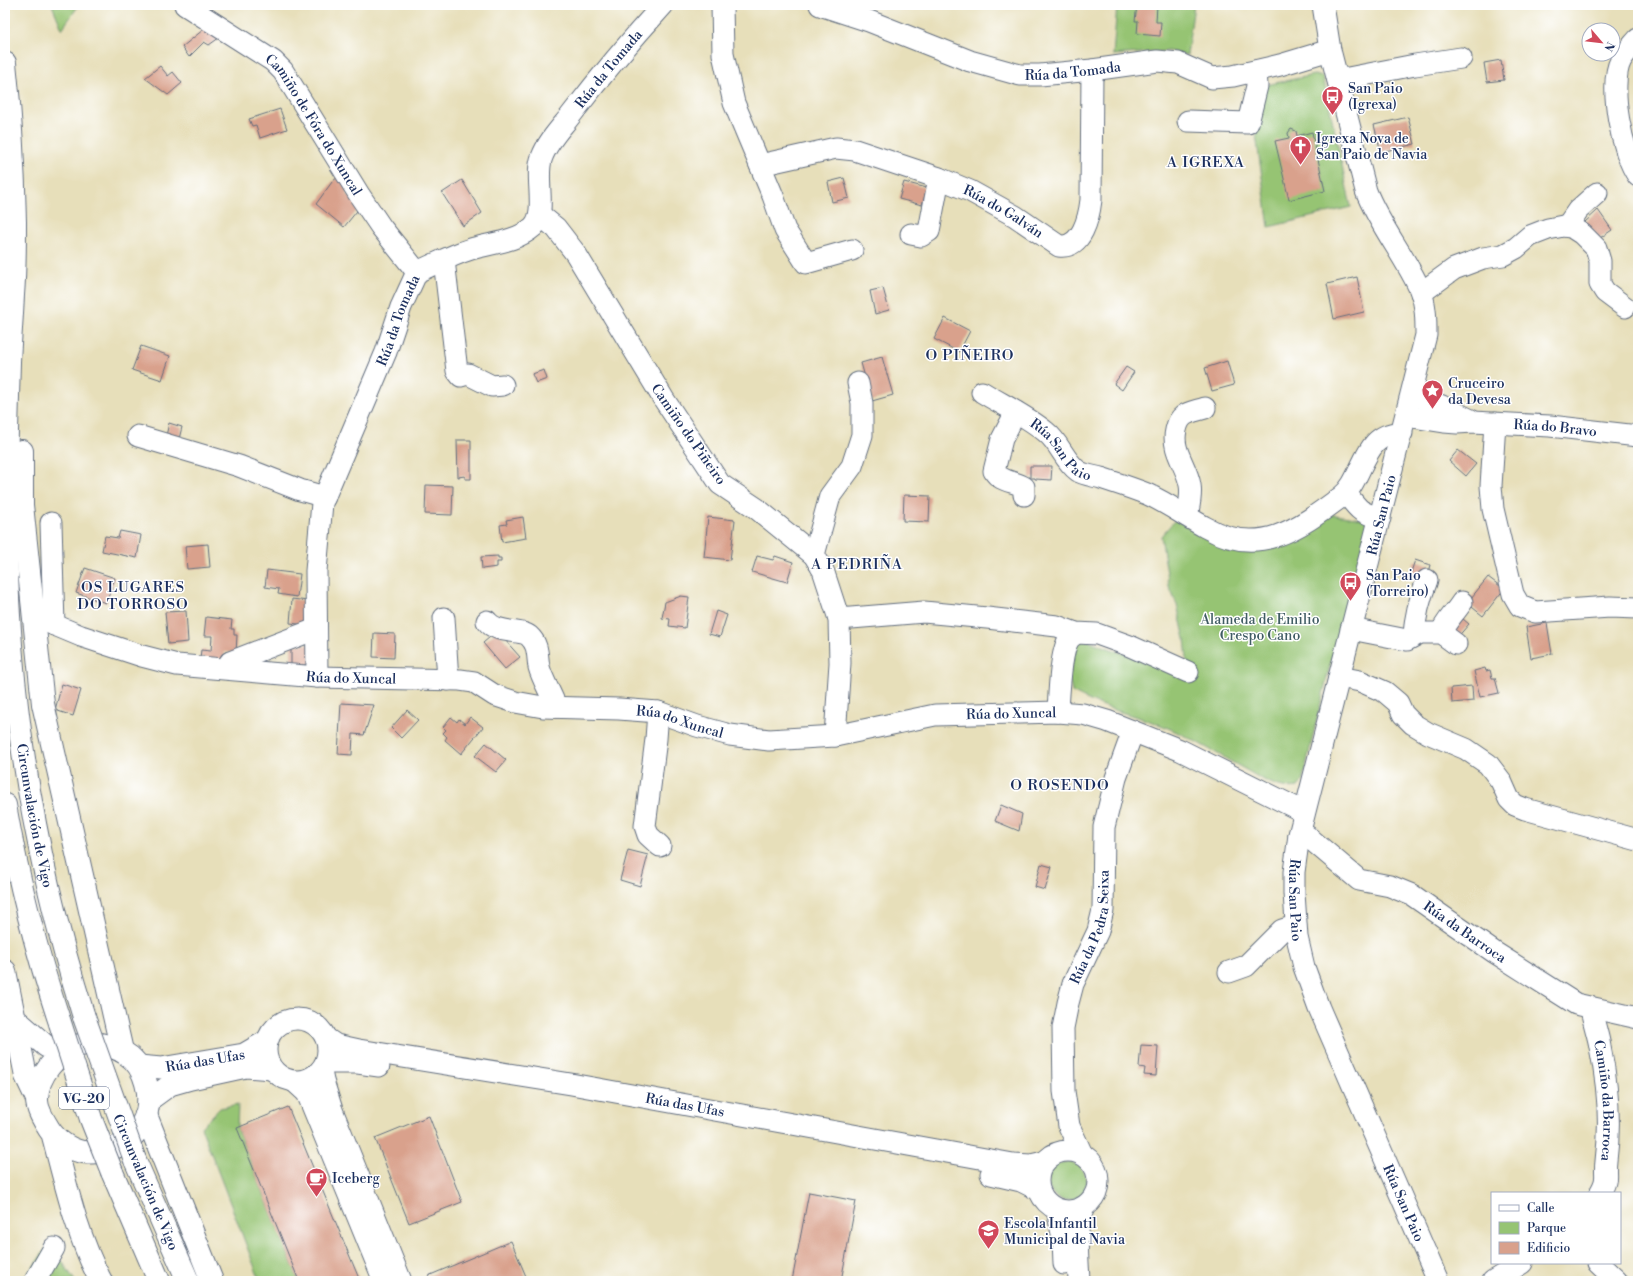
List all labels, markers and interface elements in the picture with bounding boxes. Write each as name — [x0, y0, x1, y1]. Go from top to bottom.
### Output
north arrow — [1581, 22, 1621, 62]
street label: Rúa da Tomada — [571, 26, 647, 112]
text: N — [1601, 39, 1617, 54]
street label: Camiño de Fóra do Xuncal — [262, 50, 366, 199]
street label: Rúa da Tomada — [1025, 58, 1123, 85]
place label: San Paio (Igrexa) — [1348, 80, 1403, 114]
bus stop icon: San Paio (Igrexa) — [1320, 83, 1346, 116]
place label: Igrexa Nova de San Paio de Navia — [1316, 130, 1428, 164]
church icon: Igrexa Nova de San Paio de Navia — [1287, 133, 1313, 166]
district label: A IGREXA — [1166, 153, 1245, 172]
street label: Rúa do Galván — [960, 181, 1047, 243]
street label: Rúa da Tomada — [373, 271, 425, 369]
district label: O PIÑEIRO — [926, 345, 1014, 365]
place label: Cruceiro da Devesa — [1448, 375, 1512, 409]
place icon: Cruceiro da Devesa — [1420, 378, 1446, 411]
street label: Camiño do Piñeiro — [647, 381, 730, 489]
street label: Rúa San Paio — [1026, 415, 1093, 485]
street label: Rúa do Bravo — [1513, 416, 1598, 441]
street label: Rúa San Paio — [1363, 473, 1401, 557]
district label: A PEDRIÑA — [810, 554, 903, 574]
place label: San Paio (Torreiro) — [1366, 567, 1429, 601]
bus stop icon: San Paio (Torreiro) — [1337, 570, 1363, 603]
district label: OS LUGARES DO TORROSO — [77, 578, 189, 614]
park label: Alameda de Emilio Crespo Cano — [1199, 611, 1320, 645]
street label: Rúa do Xuncal — [305, 668, 397, 689]
street label: Rúa do Xuncal — [635, 702, 725, 743]
street label: Rúa do Xuncal — [966, 704, 1057, 724]
street label: Circunvalación de Vigo — [12, 742, 56, 890]
district label: O ROSENDO — [1010, 776, 1110, 795]
street label: Rúa San Paio — [1284, 858, 1306, 944]
street label: Rúa da Pedra Seixa — [1066, 869, 1114, 987]
street label: Rúa da Barroca — [1419, 898, 1510, 968]
street label: Camiño da Barroca — [1589, 1039, 1616, 1163]
street label: Rúa das Ufas — [164, 1046, 246, 1077]
road number: VG-20 — [59, 1087, 109, 1109]
street label: Rúa das Ufas — [644, 1090, 726, 1122]
street label: Circunvalación de Vigo — [108, 1112, 182, 1253]
street label: Rúa San Paio — [1378, 1162, 1428, 1245]
cafe icon: Iceberg — [303, 1165, 329, 1198]
place label: Iceberg — [332, 1170, 380, 1188]
legend — [1491, 1192, 1621, 1264]
text: Calle — [1527, 1201, 1554, 1216]
place label: Escola Infantil Municipal de Navia — [1004, 1215, 1126, 1249]
school or university icon: Escola Infantil Municipal de Navia — [976, 1218, 1002, 1251]
text: Parque — [1527, 1221, 1566, 1236]
text: Edificio — [1527, 1241, 1570, 1256]

